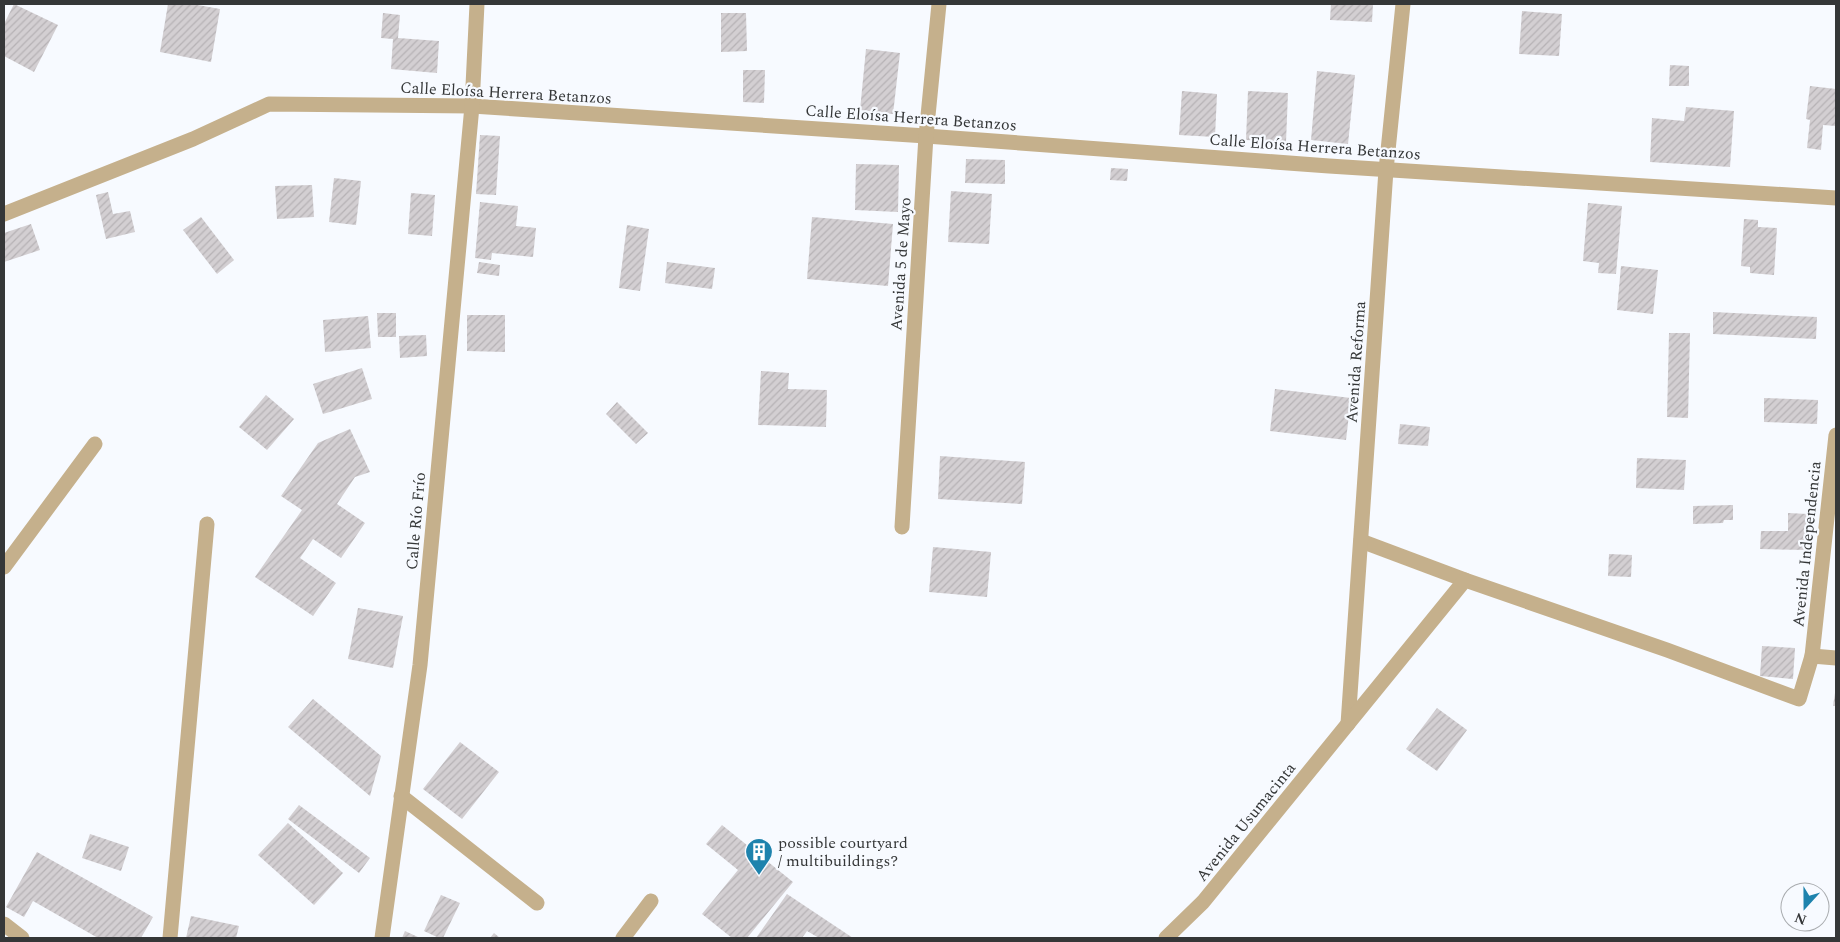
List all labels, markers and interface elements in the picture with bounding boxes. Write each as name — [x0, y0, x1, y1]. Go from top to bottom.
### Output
street label: Calle Eloísa Herrera Betanzos — [400, 75, 612, 111]
street label: Calle Eloísa Herrera Betanzos — [805, 99, 1017, 137]
street label: Calle Eloísa Herrera Betanzos — [1209, 128, 1421, 166]
street label: Avenida 5 de Mayo — [884, 196, 918, 332]
street label: Avenida Reforma — [1340, 300, 1372, 424]
street label: Avenida Independencia — [1786, 460, 1828, 628]
street label: Calle Río Frío — [400, 471, 432, 571]
street label: Avenida Usumacinta — [1190, 757, 1302, 887]
place label: possible courtyard / multibuildings? — [778, 831, 908, 873]
building icon: possible courtyard / multibuildings? — [744, 837, 774, 876]
north arrow — [1780, 882, 1830, 932]
text: N — [1791, 907, 1810, 931]

